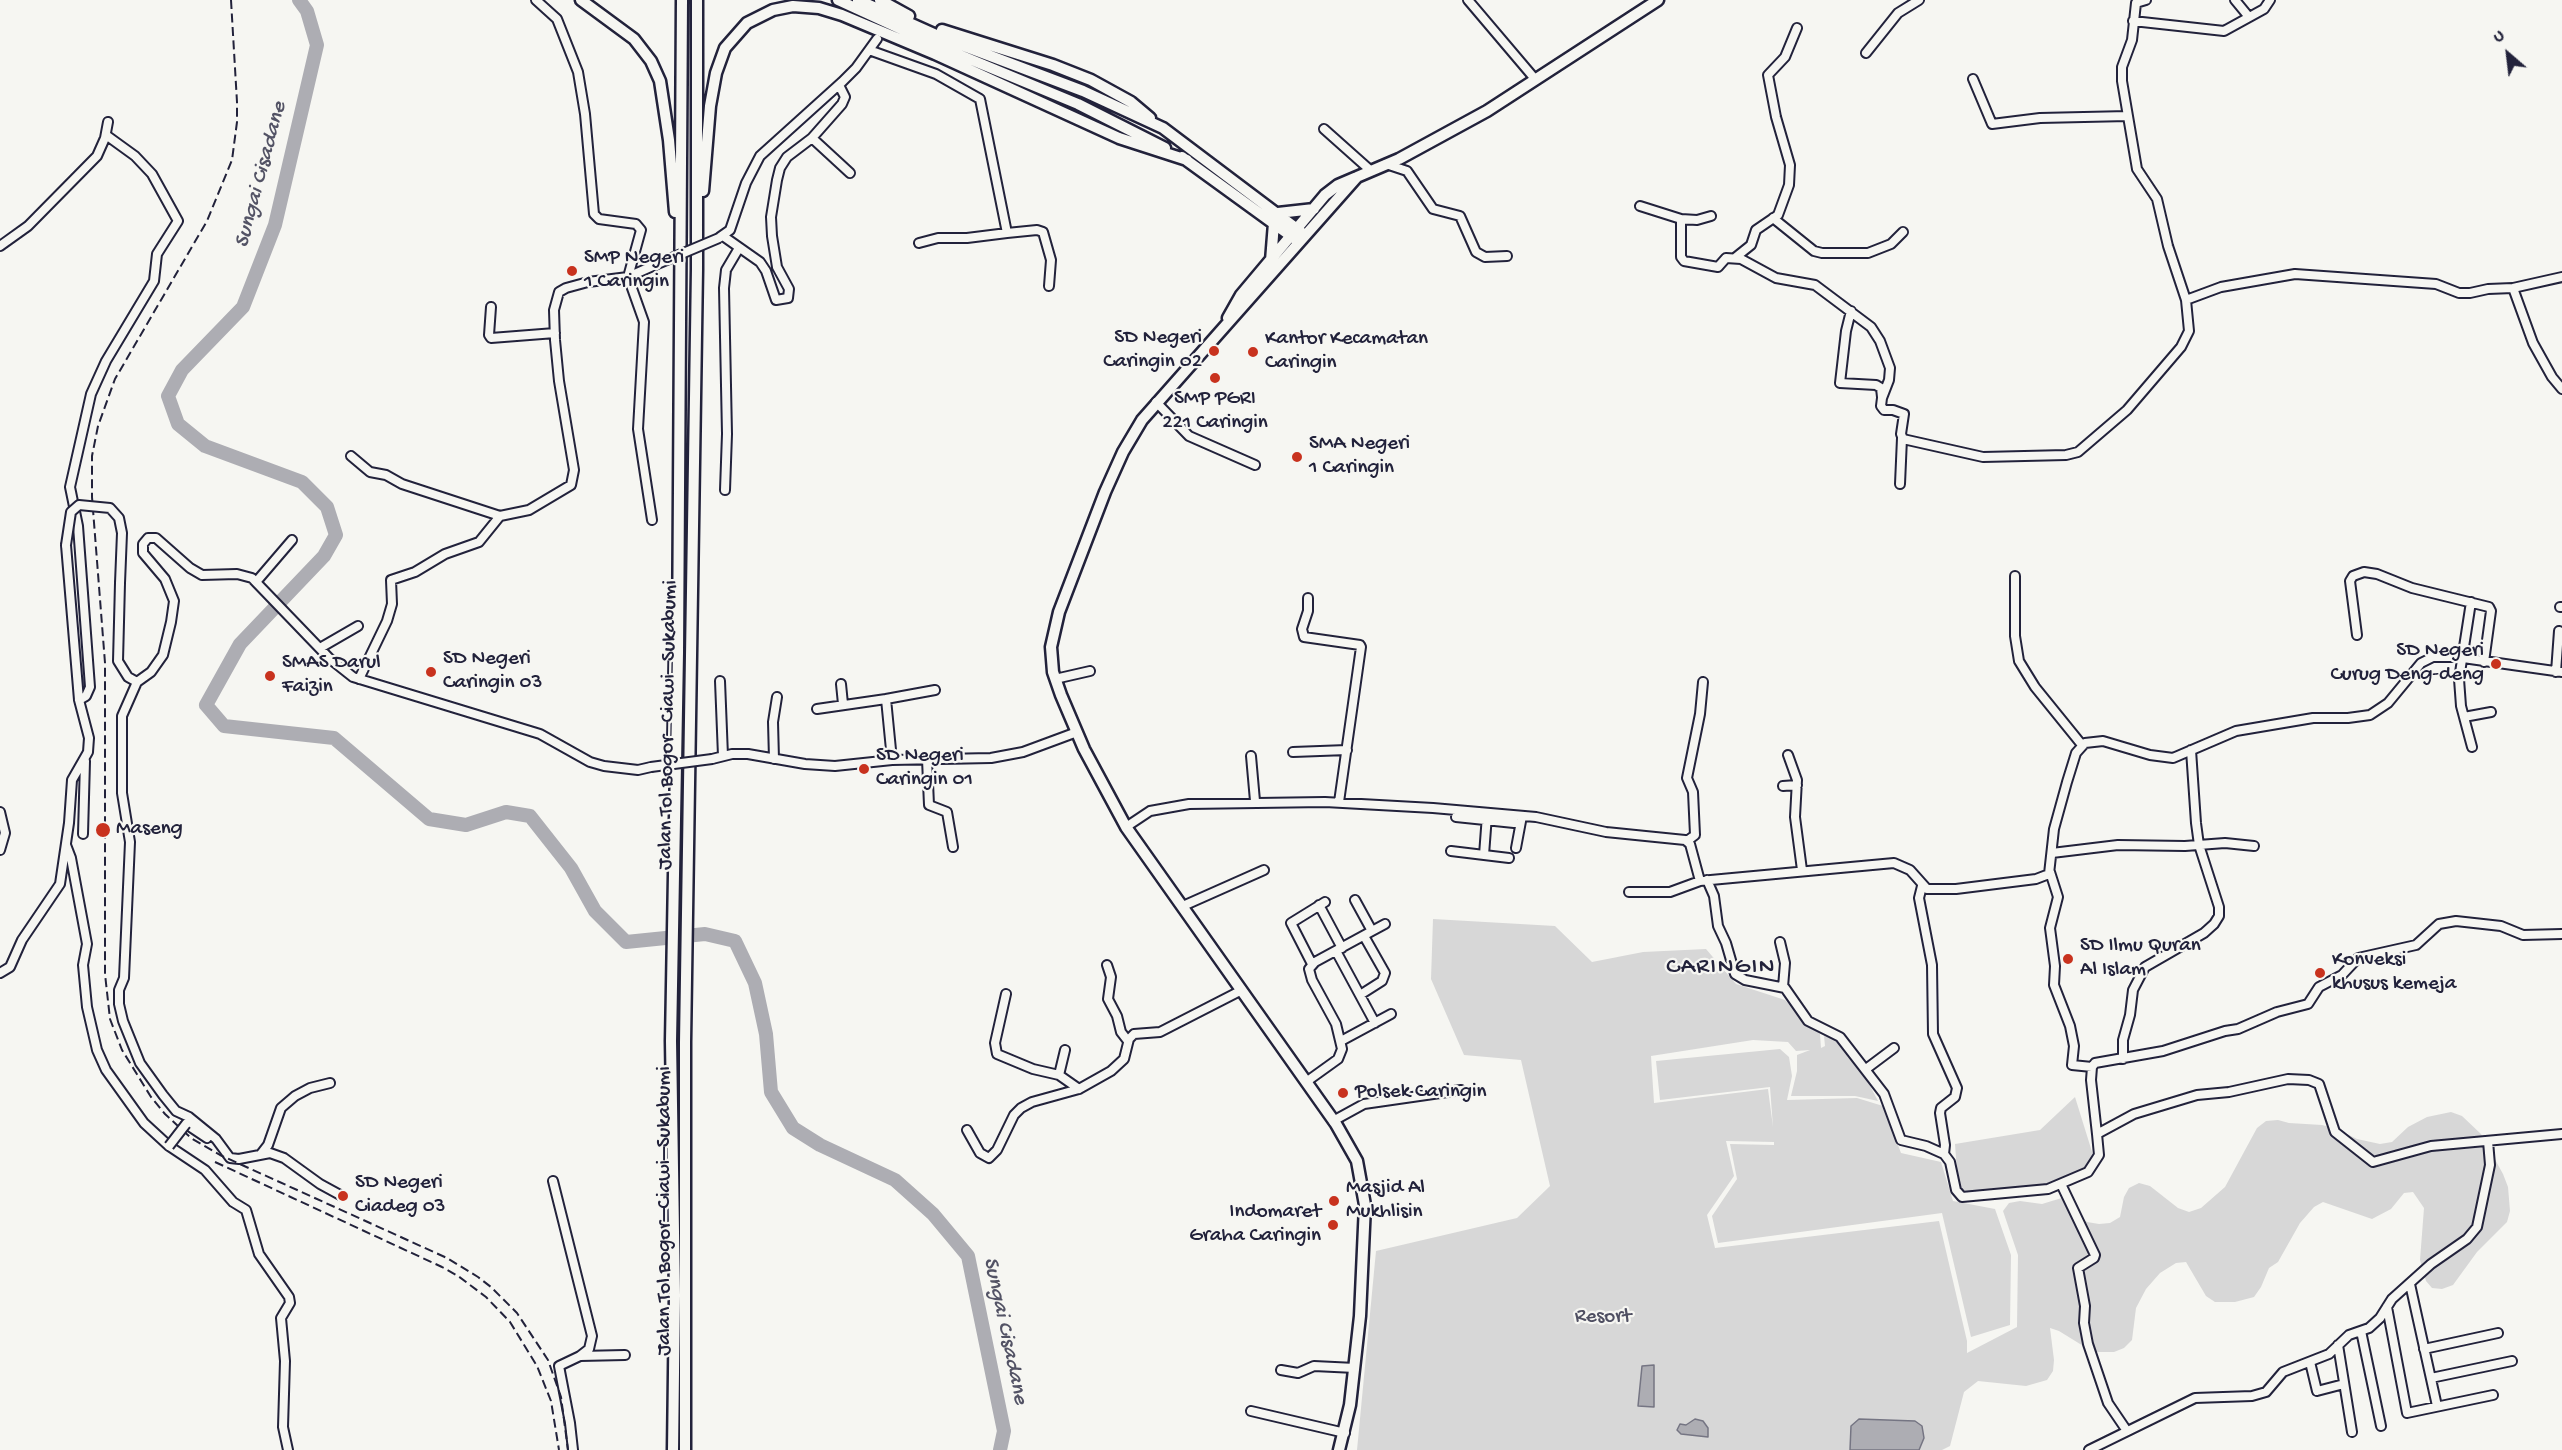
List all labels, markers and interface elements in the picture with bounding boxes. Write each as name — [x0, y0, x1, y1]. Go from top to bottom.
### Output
north arrow — [2478, 24, 2538, 84]
text: U — [2491, 27, 2508, 48]
water label: Sungai Cisadane — [230, 99, 294, 251]
place label: SMP Negeri 1 Caringin — [584, 246, 684, 296]
marker: SMP Negeri 1 Caringin — [565, 264, 579, 278]
place label: SD Negeri Caringin 02 — [1103, 326, 1202, 376]
place label: Kantor Kecamatan Caringin — [1265, 327, 1428, 377]
marker: SD Negeri Caringin 02 — [1207, 344, 1221, 358]
marker: Kantor Kecamatan Caringin — [1246, 345, 1260, 359]
marker: SMP PGRI 221 Caringin — [1208, 371, 1222, 385]
place label: SMP PGRI 221 Caringin — [1162, 387, 1268, 437]
place label: SMA Negeri 1 Caringin — [1309, 432, 1410, 482]
marker: SMA Negeri 1 Caringin — [1290, 450, 1304, 464]
street label: Jalan Tol Bogor–Ciawi–Sukabumi — [654, 580, 684, 870]
place label: SD Negeri Curug Deng-deng — [2330, 639, 2484, 689]
place label: SD Negeri Caringin 03 — [443, 647, 542, 697]
place label: SMAS Darul Faizin — [282, 651, 381, 701]
marker: SD Negeri Curug Deng-deng — [2489, 657, 2503, 671]
marker: SD Negeri Caringin 03 — [424, 665, 438, 679]
marker: SMAS Darul Faizin — [263, 669, 277, 683]
place label: SD Negeri Caringin 01 — [876, 744, 973, 794]
marker: SD Negeri Caringin 01 — [857, 762, 871, 776]
place label: Maseng — [116, 817, 183, 843]
marker: Maseng — [94, 821, 112, 839]
place label: SD Ilmu Quran Al Islam — [2080, 934, 2201, 984]
place label: Konveksi khusus kemeja — [2332, 948, 2457, 998]
marker: SD Ilmu Quran Al Islam — [2061, 952, 2075, 966]
district label: CARINGIN — [1666, 954, 1776, 982]
marker: Konveksi khusus kemeja — [2313, 966, 2327, 980]
street label: Jalan Tol Bogor–Ciawi–Sukabumi — [653, 1066, 679, 1356]
place label: Polsek Caringin — [1355, 1080, 1486, 1106]
marker: Polsek Caringin — [1336, 1086, 1350, 1100]
place label: SD Negeri Ciadeg 03 — [355, 1171, 445, 1221]
place label: Masjid Al Mukhlisin — [1346, 1176, 1425, 1226]
marker: SD Negeri Ciadeg 03 — [336, 1189, 350, 1203]
marker: Masjid Al Mukhlisin — [1327, 1194, 1341, 1208]
place label: Indomaret Graha Caringin — [1189, 1200, 1321, 1250]
marker: Indomaret Graha Caringin — [1326, 1218, 1340, 1232]
water label: Sungai Cisadane — [976, 1255, 1032, 1407]
park label: Resort — [1575, 1305, 1631, 1331]

